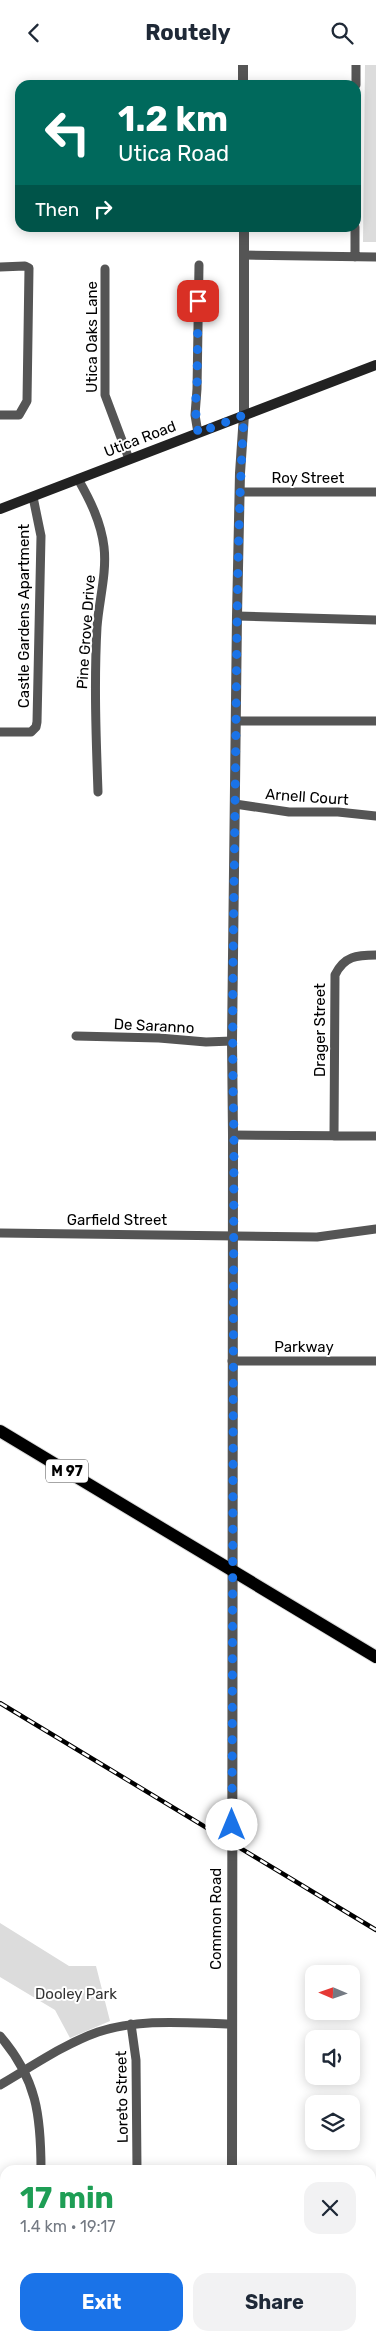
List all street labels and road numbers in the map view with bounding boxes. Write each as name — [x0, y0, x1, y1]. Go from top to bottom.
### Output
street label: Utica Oaks Lane — [83, 281, 101, 393]
street label: Utica Road — [101, 417, 179, 461]
street label: Roy Street — [272, 469, 345, 487]
street label: Castle Gardens Apartment — [15, 524, 33, 708]
street label: Pine Grove Drive — [73, 574, 99, 690]
street label: Arnell Court — [265, 785, 349, 809]
street label: Drager Street — [311, 983, 329, 1077]
street label: De Saranno — [113, 1015, 195, 1037]
street label: Garfield Street — [67, 1211, 167, 1229]
street label: Parkway — [274, 1338, 334, 1356]
road number: M 97 — [46, 1459, 88, 1483]
street label: Common Road — [207, 1868, 225, 1970]
street label: Loreto Street — [112, 2051, 132, 2143]

